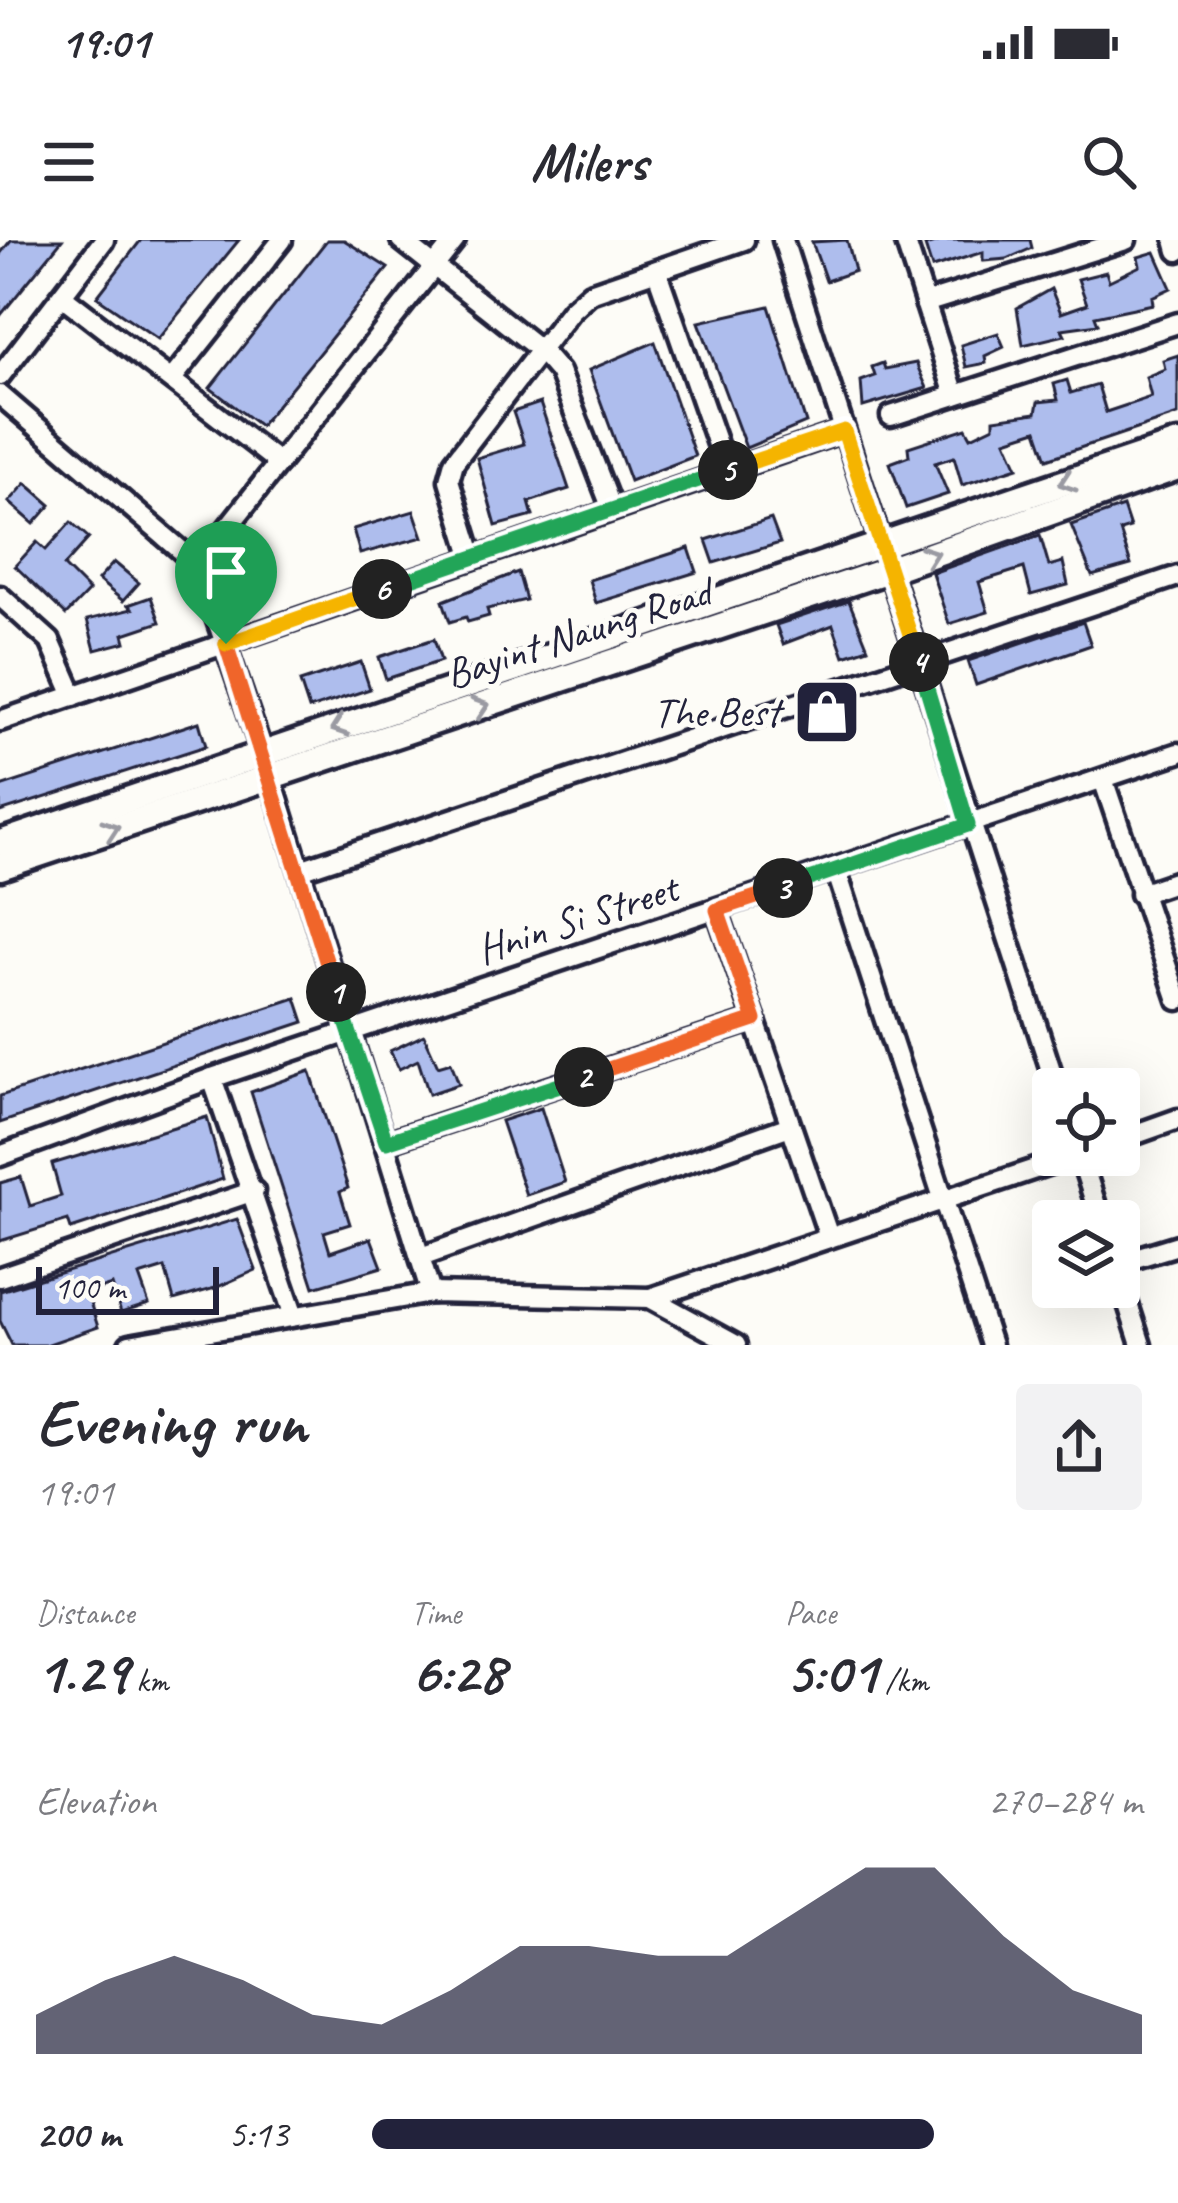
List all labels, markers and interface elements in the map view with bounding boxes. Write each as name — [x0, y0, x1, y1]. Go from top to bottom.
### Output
text: 19:01 — [60, 14, 149, 71]
text: Milers — [531, 128, 647, 196]
icon: menu — [36, 129, 102, 195]
icon: search — [1076, 129, 1142, 195]
pin: 5 — [698, 440, 758, 500]
text: 5 — [721, 449, 735, 491]
one-way arrow — [1057, 467, 1078, 492]
pin — [175, 521, 277, 644]
icon: arrive — [193, 539, 259, 605]
one-way arrow — [918, 545, 939, 569]
pin: 6 — [352, 559, 412, 619]
street label: Bayint Naung Road — [439, 563, 723, 701]
text: 6 — [374, 568, 390, 610]
pin: 4 — [889, 632, 949, 692]
text: 4 — [912, 641, 926, 683]
shop icon: The Best — [792, 677, 862, 747]
place label: The Best — [653, 686, 785, 739]
one-way arrow — [470, 696, 491, 721]
one-way arrow — [330, 713, 351, 737]
one-way arrow — [99, 819, 120, 843]
pin: 3 — [753, 858, 813, 918]
street label: Hnin Si Street — [470, 860, 688, 976]
text: 3 — [776, 867, 790, 909]
pin: 1 — [306, 962, 366, 1022]
text: 1 — [329, 971, 343, 1013]
pin: 2 — [554, 1047, 614, 1107]
text: 2 — [577, 1056, 591, 1098]
map controls — [1032, 1068, 1140, 1308]
button: locate — [1032, 1068, 1140, 1176]
button: layers — [1032, 1200, 1140, 1308]
scale bar — [36, 1261, 219, 1314]
text: 100 m — [54, 1267, 125, 1309]
text: Evening run — [36, 1381, 306, 1464]
button: share — [1016, 1384, 1142, 1510]
text: 19:01 — [36, 1468, 114, 1517]
text: Distance — [36, 1592, 134, 1634]
text: Time — [411, 1592, 461, 1634]
text: Pace — [785, 1592, 836, 1634]
text: 1.29 — [36, 1634, 128, 1710]
text: 6:28 — [411, 1634, 505, 1710]
text: 5:01 — [785, 1634, 877, 1710]
text: km — [128, 1660, 168, 1702]
text: /km — [877, 1660, 928, 1702]
text: Elevation — [36, 1777, 156, 1826]
text: 270–284 m — [988, 1777, 1142, 1826]
text: 200 m — [36, 2110, 120, 2159]
text: 5:13 — [228, 2110, 288, 2159]

